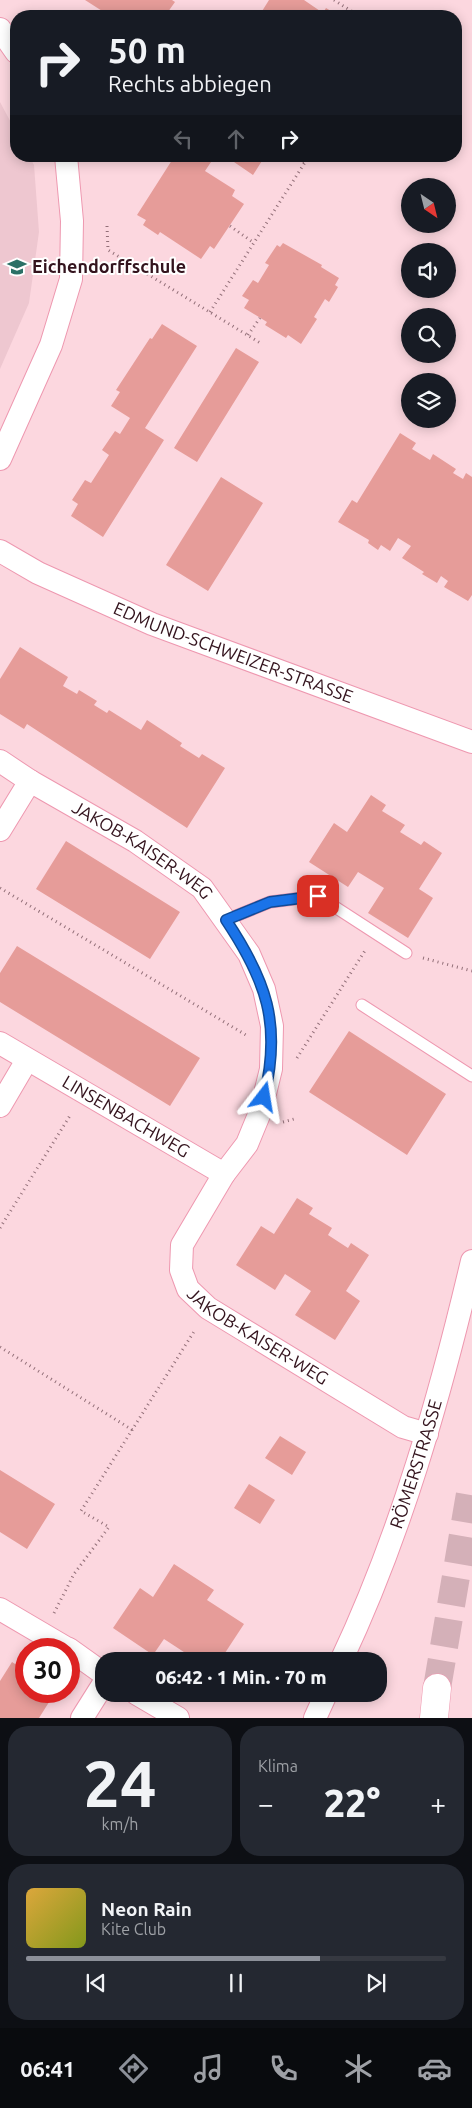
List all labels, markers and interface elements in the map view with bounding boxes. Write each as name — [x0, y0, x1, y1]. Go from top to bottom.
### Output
icon: right — [25, 30, 90, 95]
text: 50 m — [108, 30, 186, 70]
text: Rechts abbiegen — [108, 71, 272, 96]
icon: left — [169, 125, 197, 153]
icon: ahead — [222, 125, 250, 153]
icon: right — [275, 125, 303, 153]
north arrow — [401, 178, 456, 232]
map controls — [401, 178, 456, 428]
button: sound — [401, 243, 456, 298]
school or university icon: Eichendorffschule — [6, 256, 28, 278]
place label: Eichendorffschule — [32, 256, 186, 276]
button: search — [401, 308, 456, 363]
button: layers — [401, 373, 456, 428]
street label: EDMUND-SCHWEIZER-STRASSE — [111, 597, 356, 706]
street label: JAKOB-KAISER-WEG — [69, 796, 217, 902]
pin — [297, 875, 339, 917]
icon: arrive — [304, 882, 332, 910]
position arrow — [237, 1070, 289, 1122]
street label: LINSENBACHWEG — [59, 1071, 194, 1161]
street label: JAKOB-KAISER-WEG — [184, 1283, 332, 1388]
street label: RÖMERSTRASSE — [385, 1397, 445, 1531]
speed limit sign: 30 — [15, 1638, 80, 1703]
text: 06:42 · 1 Min. · 70 m — [155, 1666, 327, 1688]
text: 24 — [83, 1746, 157, 1819]
text: Klima — [258, 1757, 298, 1775]
text: 22° — [324, 1782, 380, 1824]
text: − — [258, 1788, 274, 1819]
text: + — [430, 1788, 446, 1819]
text: km/h — [102, 1815, 138, 1833]
text: Neon Rain — [101, 1898, 192, 1920]
text: Kite Club — [101, 1920, 166, 1938]
icon: previous — [82, 1969, 110, 1997]
icon: pause — [222, 1969, 250, 1997]
icon: next — [362, 1969, 390, 1997]
icon: directions — [116, 2051, 151, 2086]
icon: music — [191, 2051, 226, 2086]
icon: phone — [266, 2051, 301, 2086]
icon: climate — [341, 2051, 376, 2086]
icon: car — [417, 2051, 452, 2086]
text: 06:41 — [20, 2056, 75, 2081]

